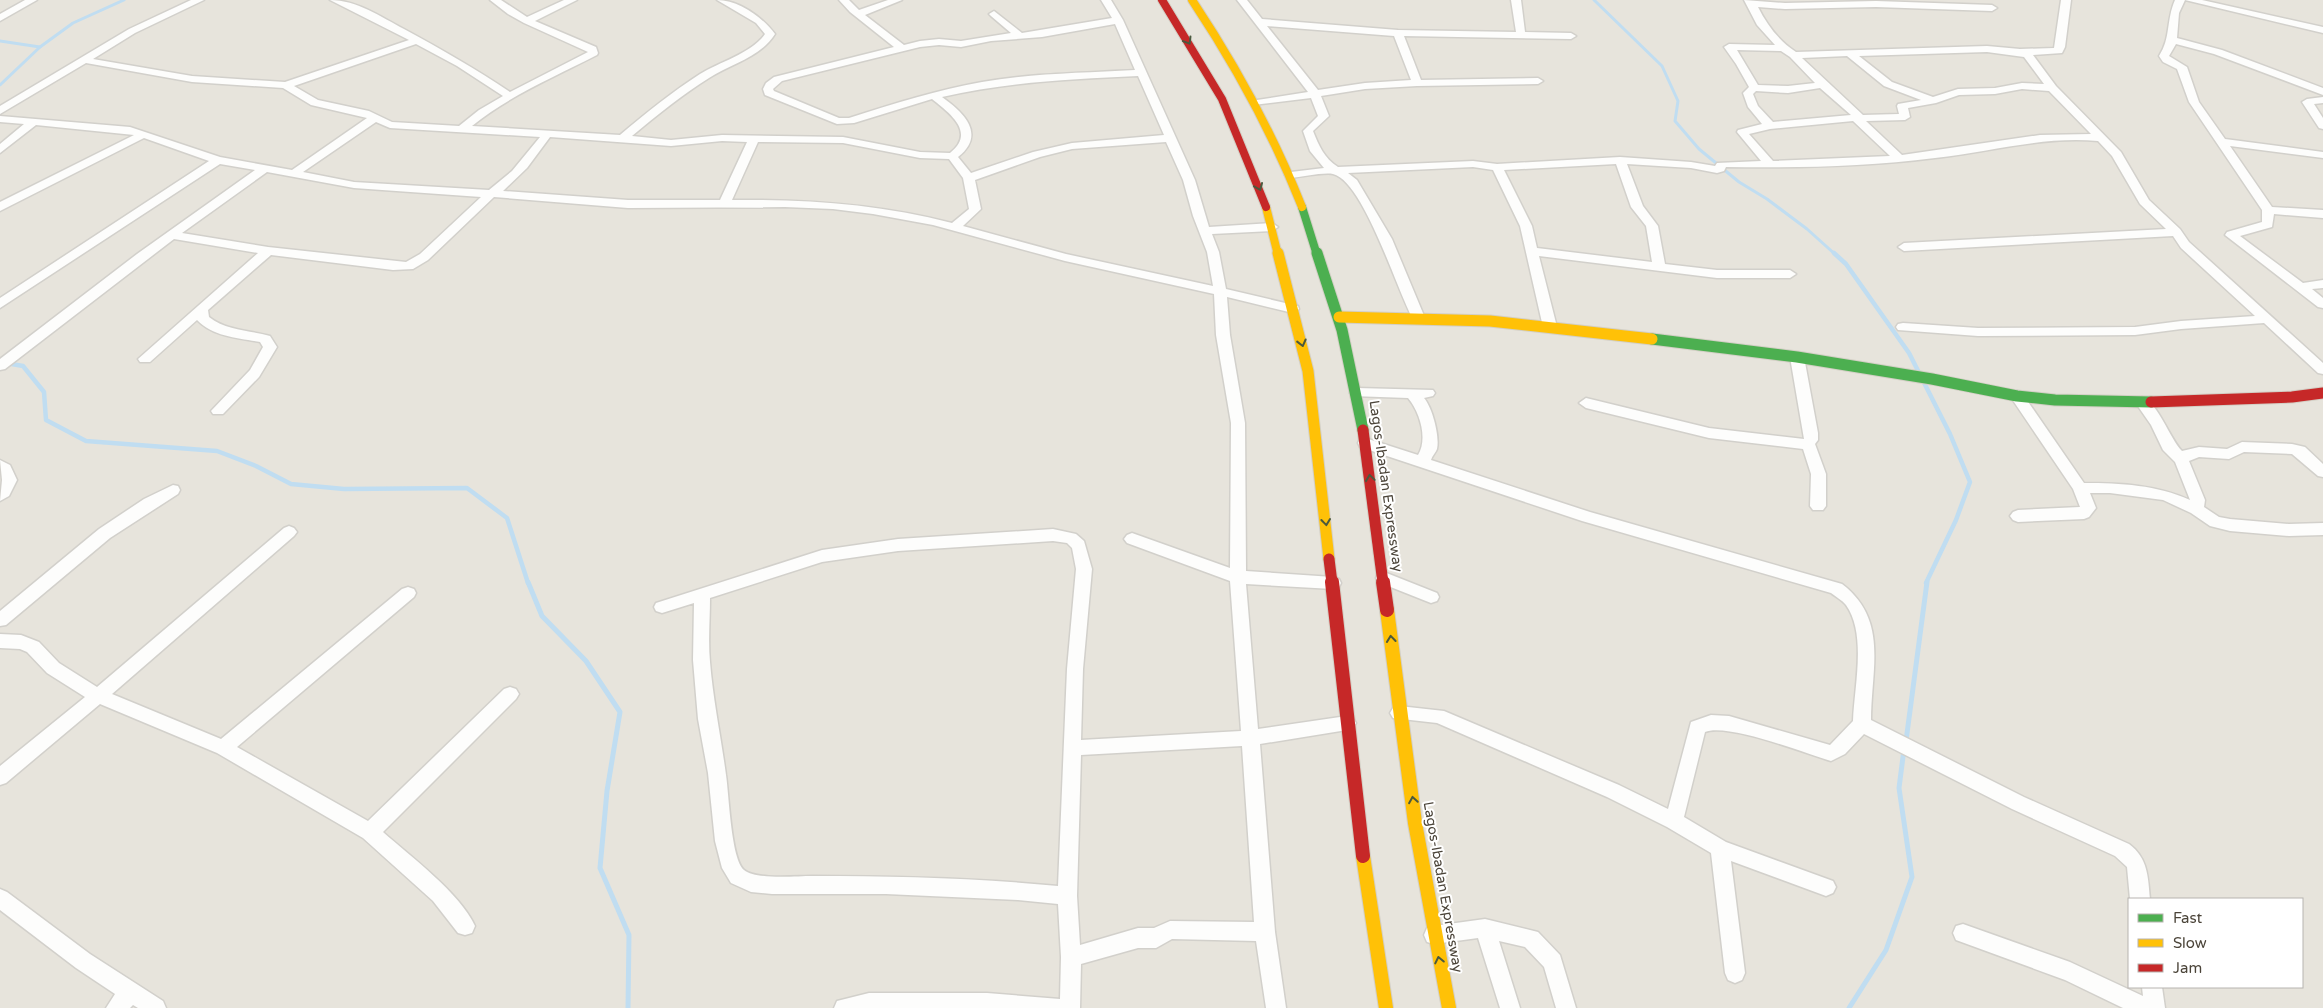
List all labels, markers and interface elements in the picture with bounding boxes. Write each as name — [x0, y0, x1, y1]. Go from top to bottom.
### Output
one-way arrow — [1181, 36, 1191, 45]
one-way arrow — [1252, 182, 1263, 191]
one-way arrow — [1296, 339, 1307, 348]
street label: Lagos-Ibadan Expressway — [1366, 399, 1407, 573]
one-way arrow — [1365, 474, 1376, 482]
one-way arrow — [1320, 518, 1331, 526]
one-way arrow — [1386, 635, 1397, 643]
one-way arrow — [1408, 796, 1418, 804]
street label: Lagos-Ibadan Expressway — [1420, 800, 1466, 974]
legend — [2128, 898, 2303, 988]
text: Fast — [2173, 909, 2203, 927]
text: Slow — [2173, 934, 2207, 952]
one-way arrow — [1435, 956, 1445, 965]
text: Jam — [2173, 959, 2202, 977]

